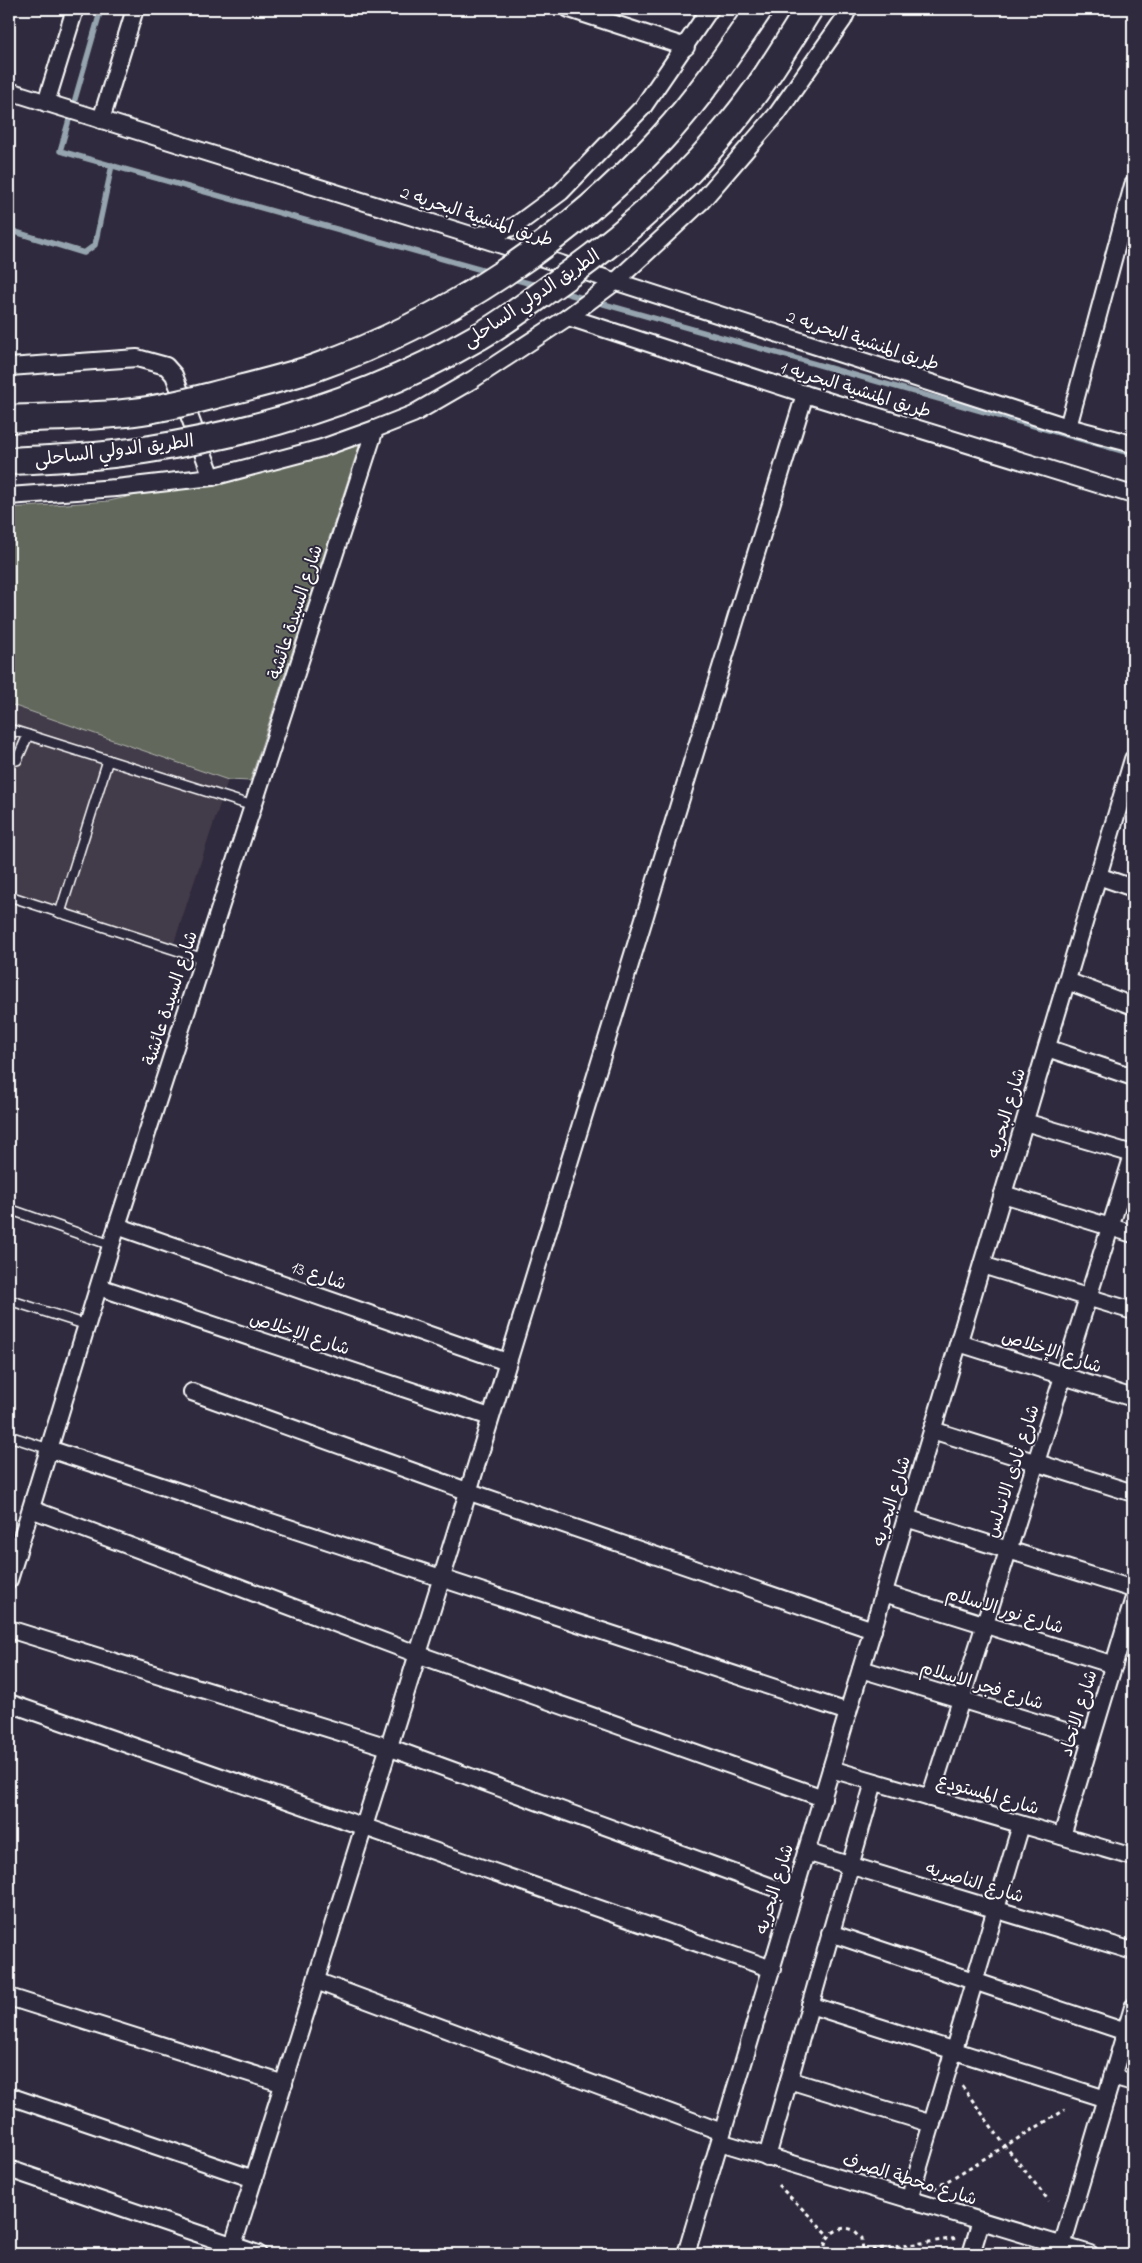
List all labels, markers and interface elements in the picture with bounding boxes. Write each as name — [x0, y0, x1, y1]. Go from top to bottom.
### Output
street label: طريق المنشية البحريه 2 — [397, 181, 556, 255]
street label: الطريق الدولي الساحلى — [458, 244, 606, 356]
street label: طريق المنشية البحريه 2 — [783, 305, 942, 379]
street label: طريق المنشية البحريه 1 — [777, 356, 934, 426]
street label: الطريق الدولي الساحلى — [33, 429, 196, 476]
street label: شارع السيدة عائشة — [263, 542, 331, 683]
street label: شارع السيدة عائشة — [138, 928, 206, 1069]
street label: شارع البحريه — [982, 1065, 1034, 1162]
street label: شارع 13 — [287, 1255, 349, 1298]
street label: شارع الإخلاص — [246, 1307, 353, 1363]
street label: شارع الإخلاص — [998, 1325, 1105, 1381]
street label: شارع نادى الاندلس — [980, 1402, 1048, 1542]
street label: شارع البحريه — [867, 1453, 919, 1550]
street label: شارع نور الاسلام — [942, 1582, 1066, 1642]
street label: شارع فجر الاسلام — [917, 1656, 1046, 1718]
street label: شارع الاتحاد — [1054, 1667, 1105, 1760]
street label: شارع المستودع — [933, 1769, 1042, 1823]
street label: شارع البحريه — [750, 1841, 802, 1938]
street label: شارع الناصريه — [922, 1857, 1027, 1911]
street label: شارع محطة الصرف — [839, 2148, 980, 2214]

